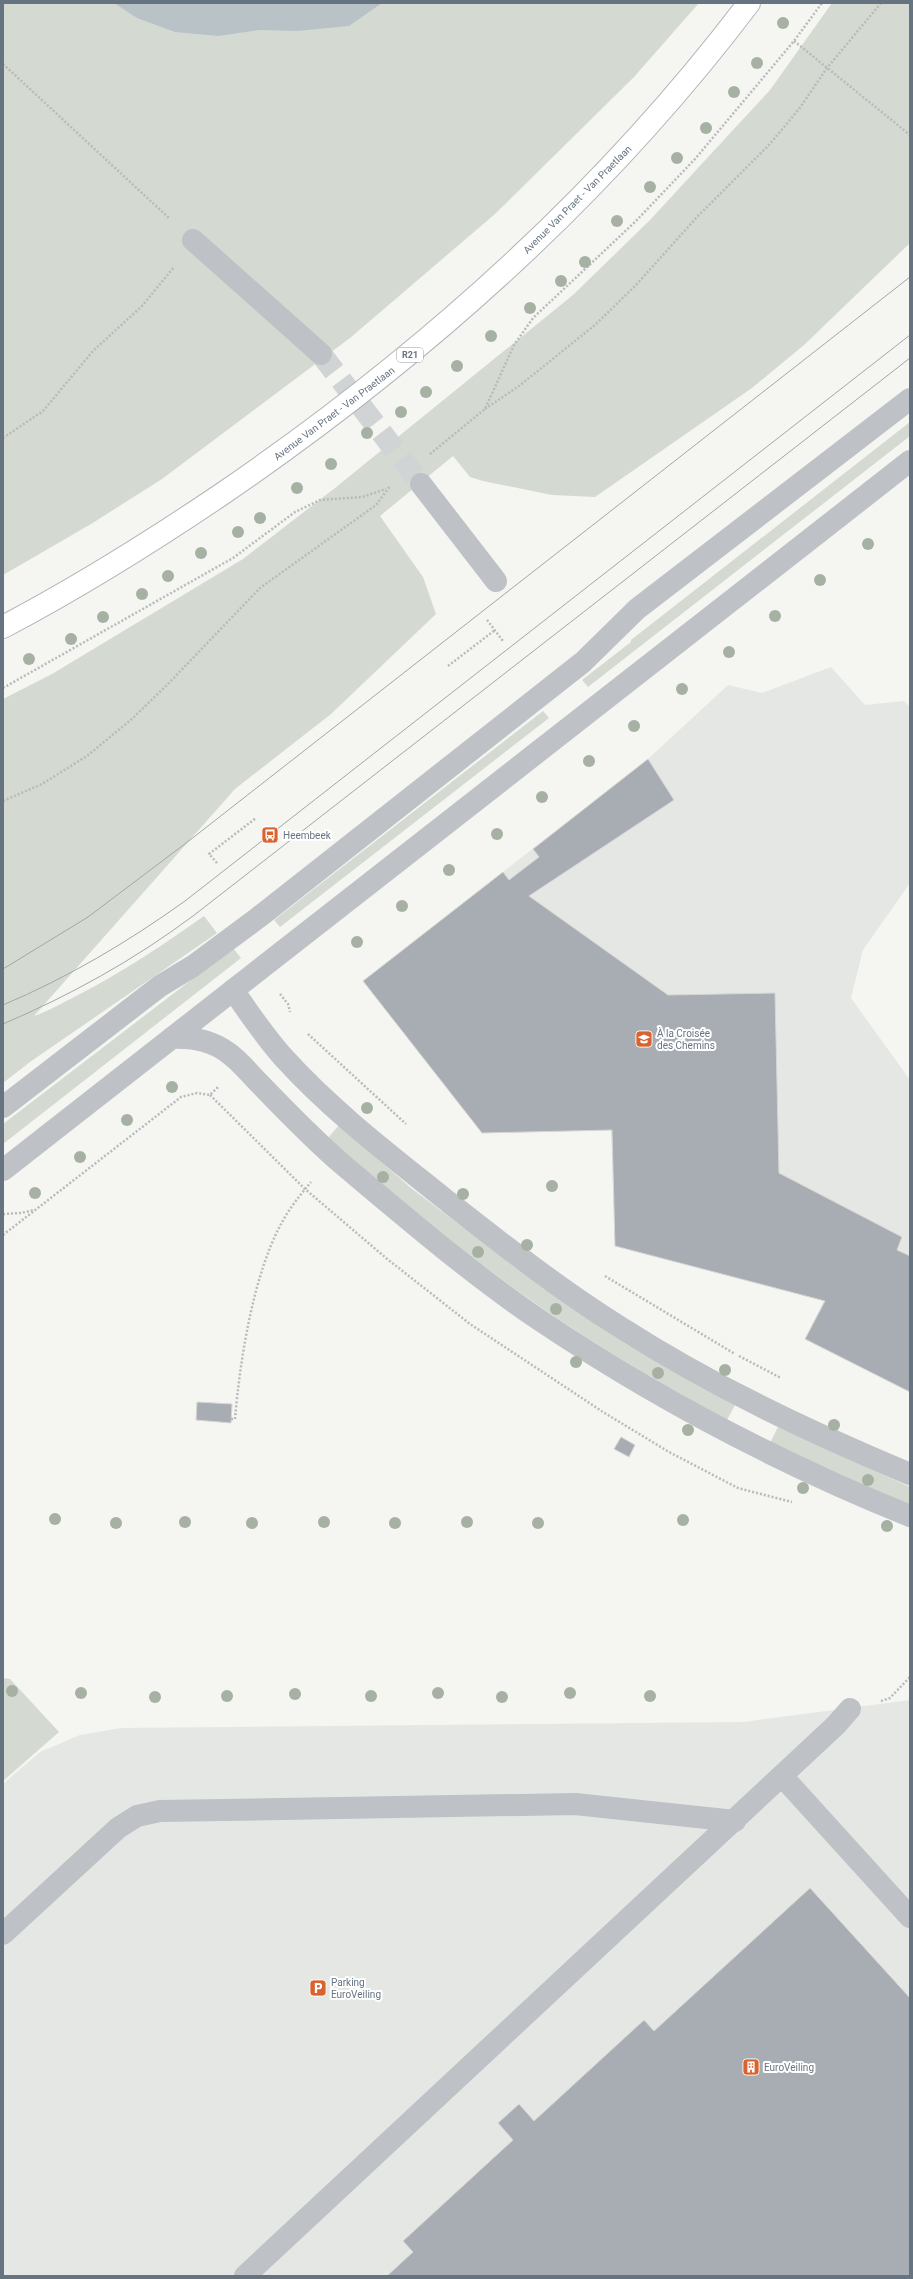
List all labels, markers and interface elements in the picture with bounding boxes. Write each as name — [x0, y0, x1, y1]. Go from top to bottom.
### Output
street label: Avenue Van Praet - Van Praetlaan — [521, 143, 634, 256]
road number: R21 — [397, 348, 423, 362]
street label: Avenue Van Praet - Van Praetlaan — [272, 364, 397, 462]
bus stop icon: Heembeek — [260, 825, 280, 845]
place label: Heembeek — [283, 830, 332, 841]
place label: À la Croisée des Chemins — [657, 1027, 715, 1051]
school or university icon: À la Croisée des Chemins — [634, 1029, 654, 1049]
place label: Parking EuroVeiling — [331, 1977, 381, 2000]
parking icon: Parking EuroVeiling — [308, 1978, 328, 1998]
building icon: EuroVeiling — [741, 2057, 761, 2077]
place label: EuroVeiling — [764, 2062, 814, 2073]

